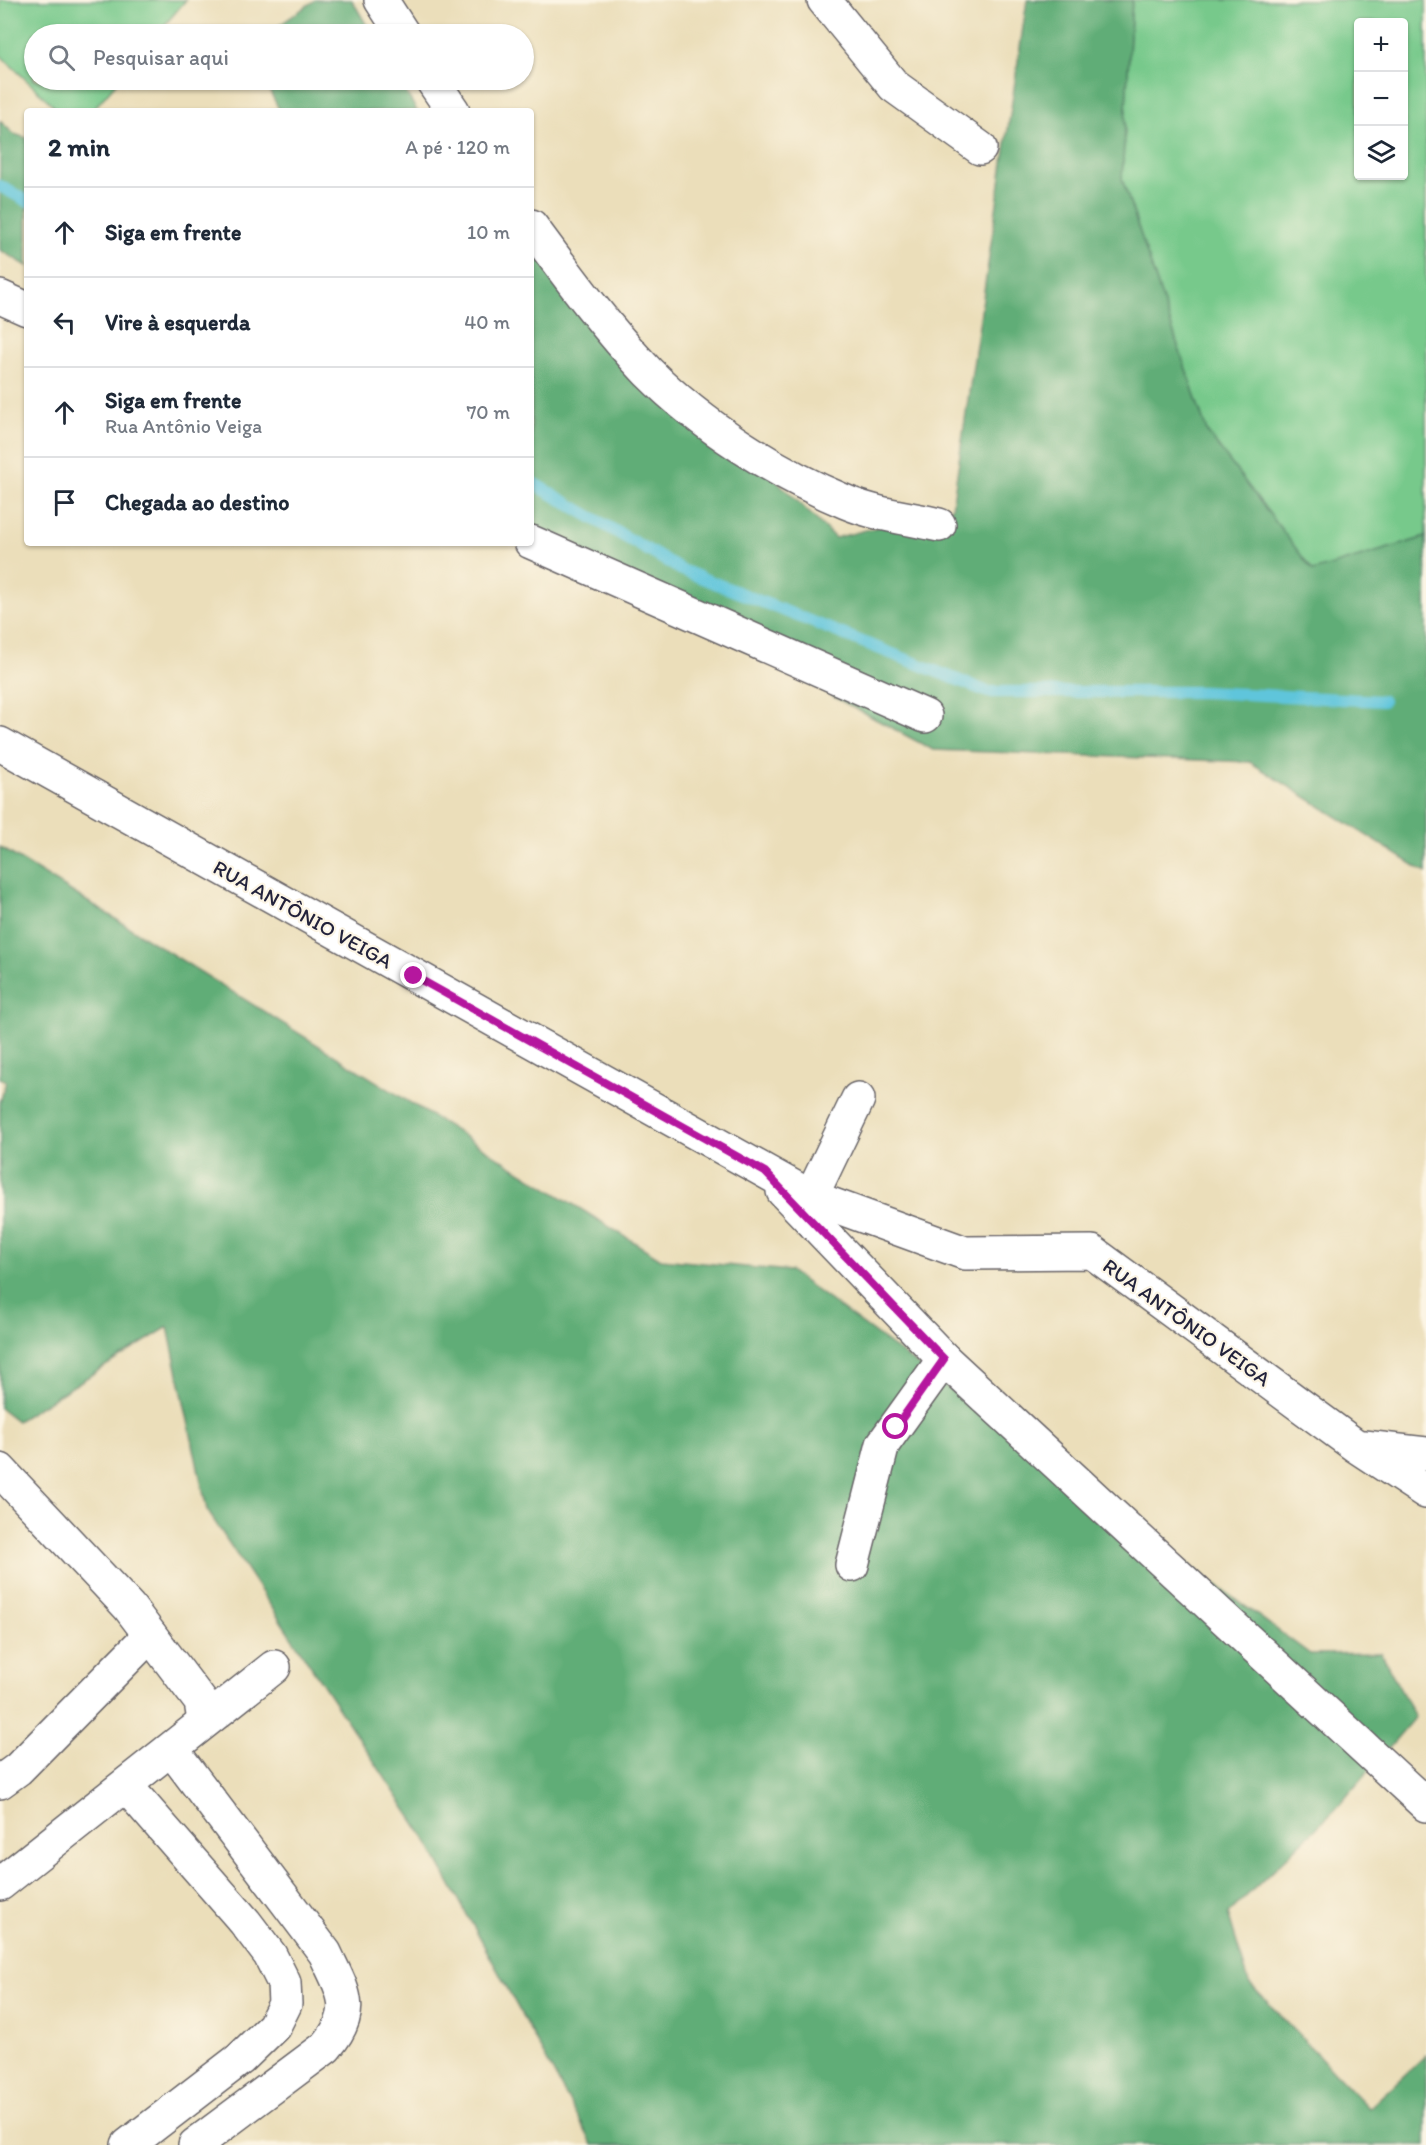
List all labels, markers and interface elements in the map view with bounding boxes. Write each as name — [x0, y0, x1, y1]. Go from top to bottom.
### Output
map controls — [1354, 18, 1408, 180]
button: + — [1354, 18, 1408, 72]
search box — [24, 24, 534, 90]
icon: search — [45, 41, 78, 74]
text: Pesquisar aqui — [93, 44, 229, 71]
button: − — [1354, 72, 1408, 126]
button: layers — [1354, 126, 1408, 180]
text: 2 min — [48, 131, 110, 163]
text: A pé · 120 m — [405, 135, 510, 159]
icon: ahead — [48, 216, 81, 249]
text: Siga em frente — [105, 219, 241, 246]
text: 10 m — [467, 220, 510, 244]
icon: left — [48, 306, 81, 339]
text: Vire à esquerda — [105, 309, 250, 336]
text: 40 m — [464, 310, 510, 334]
text: Siga em frente — [105, 387, 241, 414]
icon: ahead — [48, 396, 81, 429]
text: 70 m — [466, 400, 510, 424]
text: Rua Antônio Veiga — [105, 414, 262, 438]
icon: arrive — [48, 486, 81, 519]
text: Chegada ao destino — [105, 489, 289, 516]
street label: RUA ANTÔNIO VEIGA — [209, 854, 397, 974]
route end — [400, 962, 426, 988]
street label: RUA ANTÔNIO VEIGA — [1098, 1253, 1276, 1392]
route start — [882, 1413, 908, 1439]

